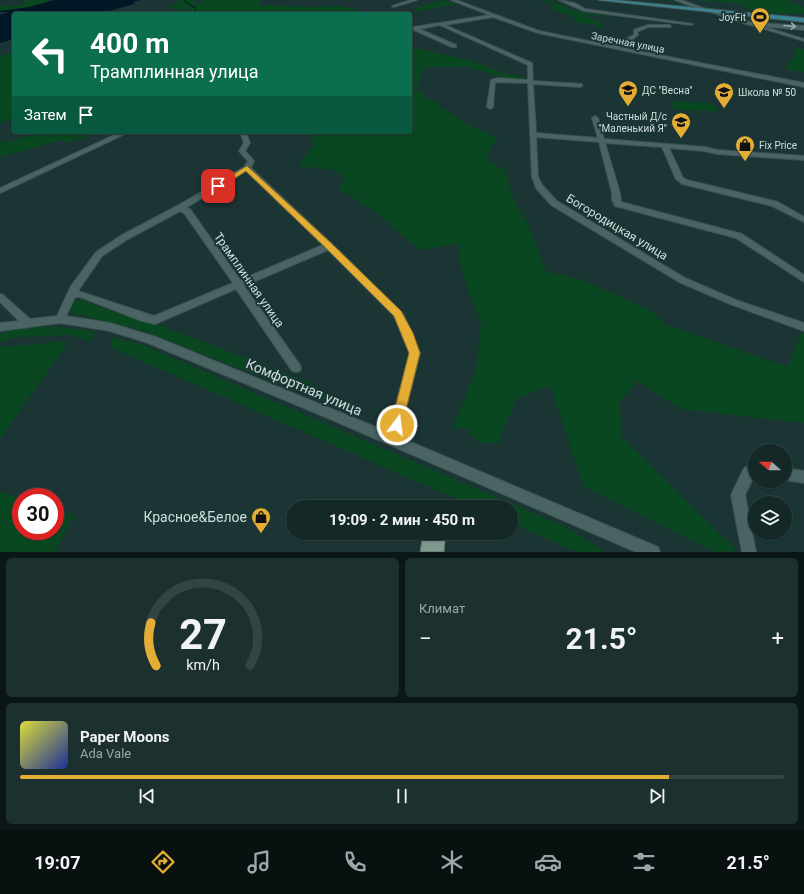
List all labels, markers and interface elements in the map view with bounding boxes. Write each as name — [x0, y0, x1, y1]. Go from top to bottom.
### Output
sports icon: JoyFit — [749, 6, 771, 34]
place label: JoyFit — [719, 12, 746, 23]
one-way arrow — [783, 23, 796, 30]
text: 400 m — [90, 27, 169, 60]
icon: left — [24, 28, 76, 80]
street label: Заречная улица — [590, 30, 665, 55]
text: Трамплинная улица — [90, 61, 259, 82]
school or university icon: ДС "Весна" — [617, 79, 639, 107]
school or university icon: Школа № 50 — [713, 81, 735, 109]
place label: ДС "Весна" — [642, 85, 692, 96]
place label: Школа № 50 — [738, 87, 796, 98]
icon: arrive — [75, 104, 97, 126]
text: Затем — [24, 106, 67, 124]
place label: Частный Д/с "Маленький Я" — [598, 111, 667, 134]
school or university icon: Частный Д/с "Маленький Я" — [670, 111, 692, 139]
shop icon: Fix Price — [734, 134, 756, 162]
place label: Fix Price — [759, 140, 797, 151]
pin — [201, 169, 235, 203]
icon: arrive — [207, 175, 229, 197]
street label: Богородицкая улица — [564, 191, 670, 263]
street label: Трамплинная улица — [211, 230, 287, 330]
street label: Комфортная улица — [244, 355, 364, 419]
position arrow — [376, 404, 418, 446]
north arrow — [748, 444, 792, 488]
map controls — [748, 444, 792, 540]
speed limit sign: 30 — [12, 488, 64, 540]
button: layers — [748, 496, 792, 540]
shop icon: Красное&Белое — [250, 506, 272, 534]
place label: Красное&Белое — [143, 509, 247, 525]
text: 19:09 · 2 мин · 450 m — [329, 511, 475, 529]
text: Климат — [419, 601, 465, 616]
text: 27 — [179, 609, 226, 658]
text: 21.5° — [566, 621, 638, 656]
text: − — [419, 626, 432, 651]
text: + — [772, 626, 784, 651]
text: km/h — [186, 656, 219, 672]
text: Paper Moons — [80, 728, 170, 746]
text: Ada Vale — [80, 746, 131, 761]
icon: previous — [136, 785, 158, 807]
icon: pause — [391, 785, 413, 807]
icon: next — [646, 785, 668, 807]
icon: directions — [149, 848, 177, 876]
icon: music — [245, 848, 273, 876]
icon: phone — [341, 848, 369, 876]
icon: climate — [438, 848, 466, 876]
icon: car — [534, 848, 562, 876]
icon: filters — [630, 848, 658, 876]
text: 19:07 — [34, 852, 81, 873]
text: 21.5° — [727, 852, 770, 873]

